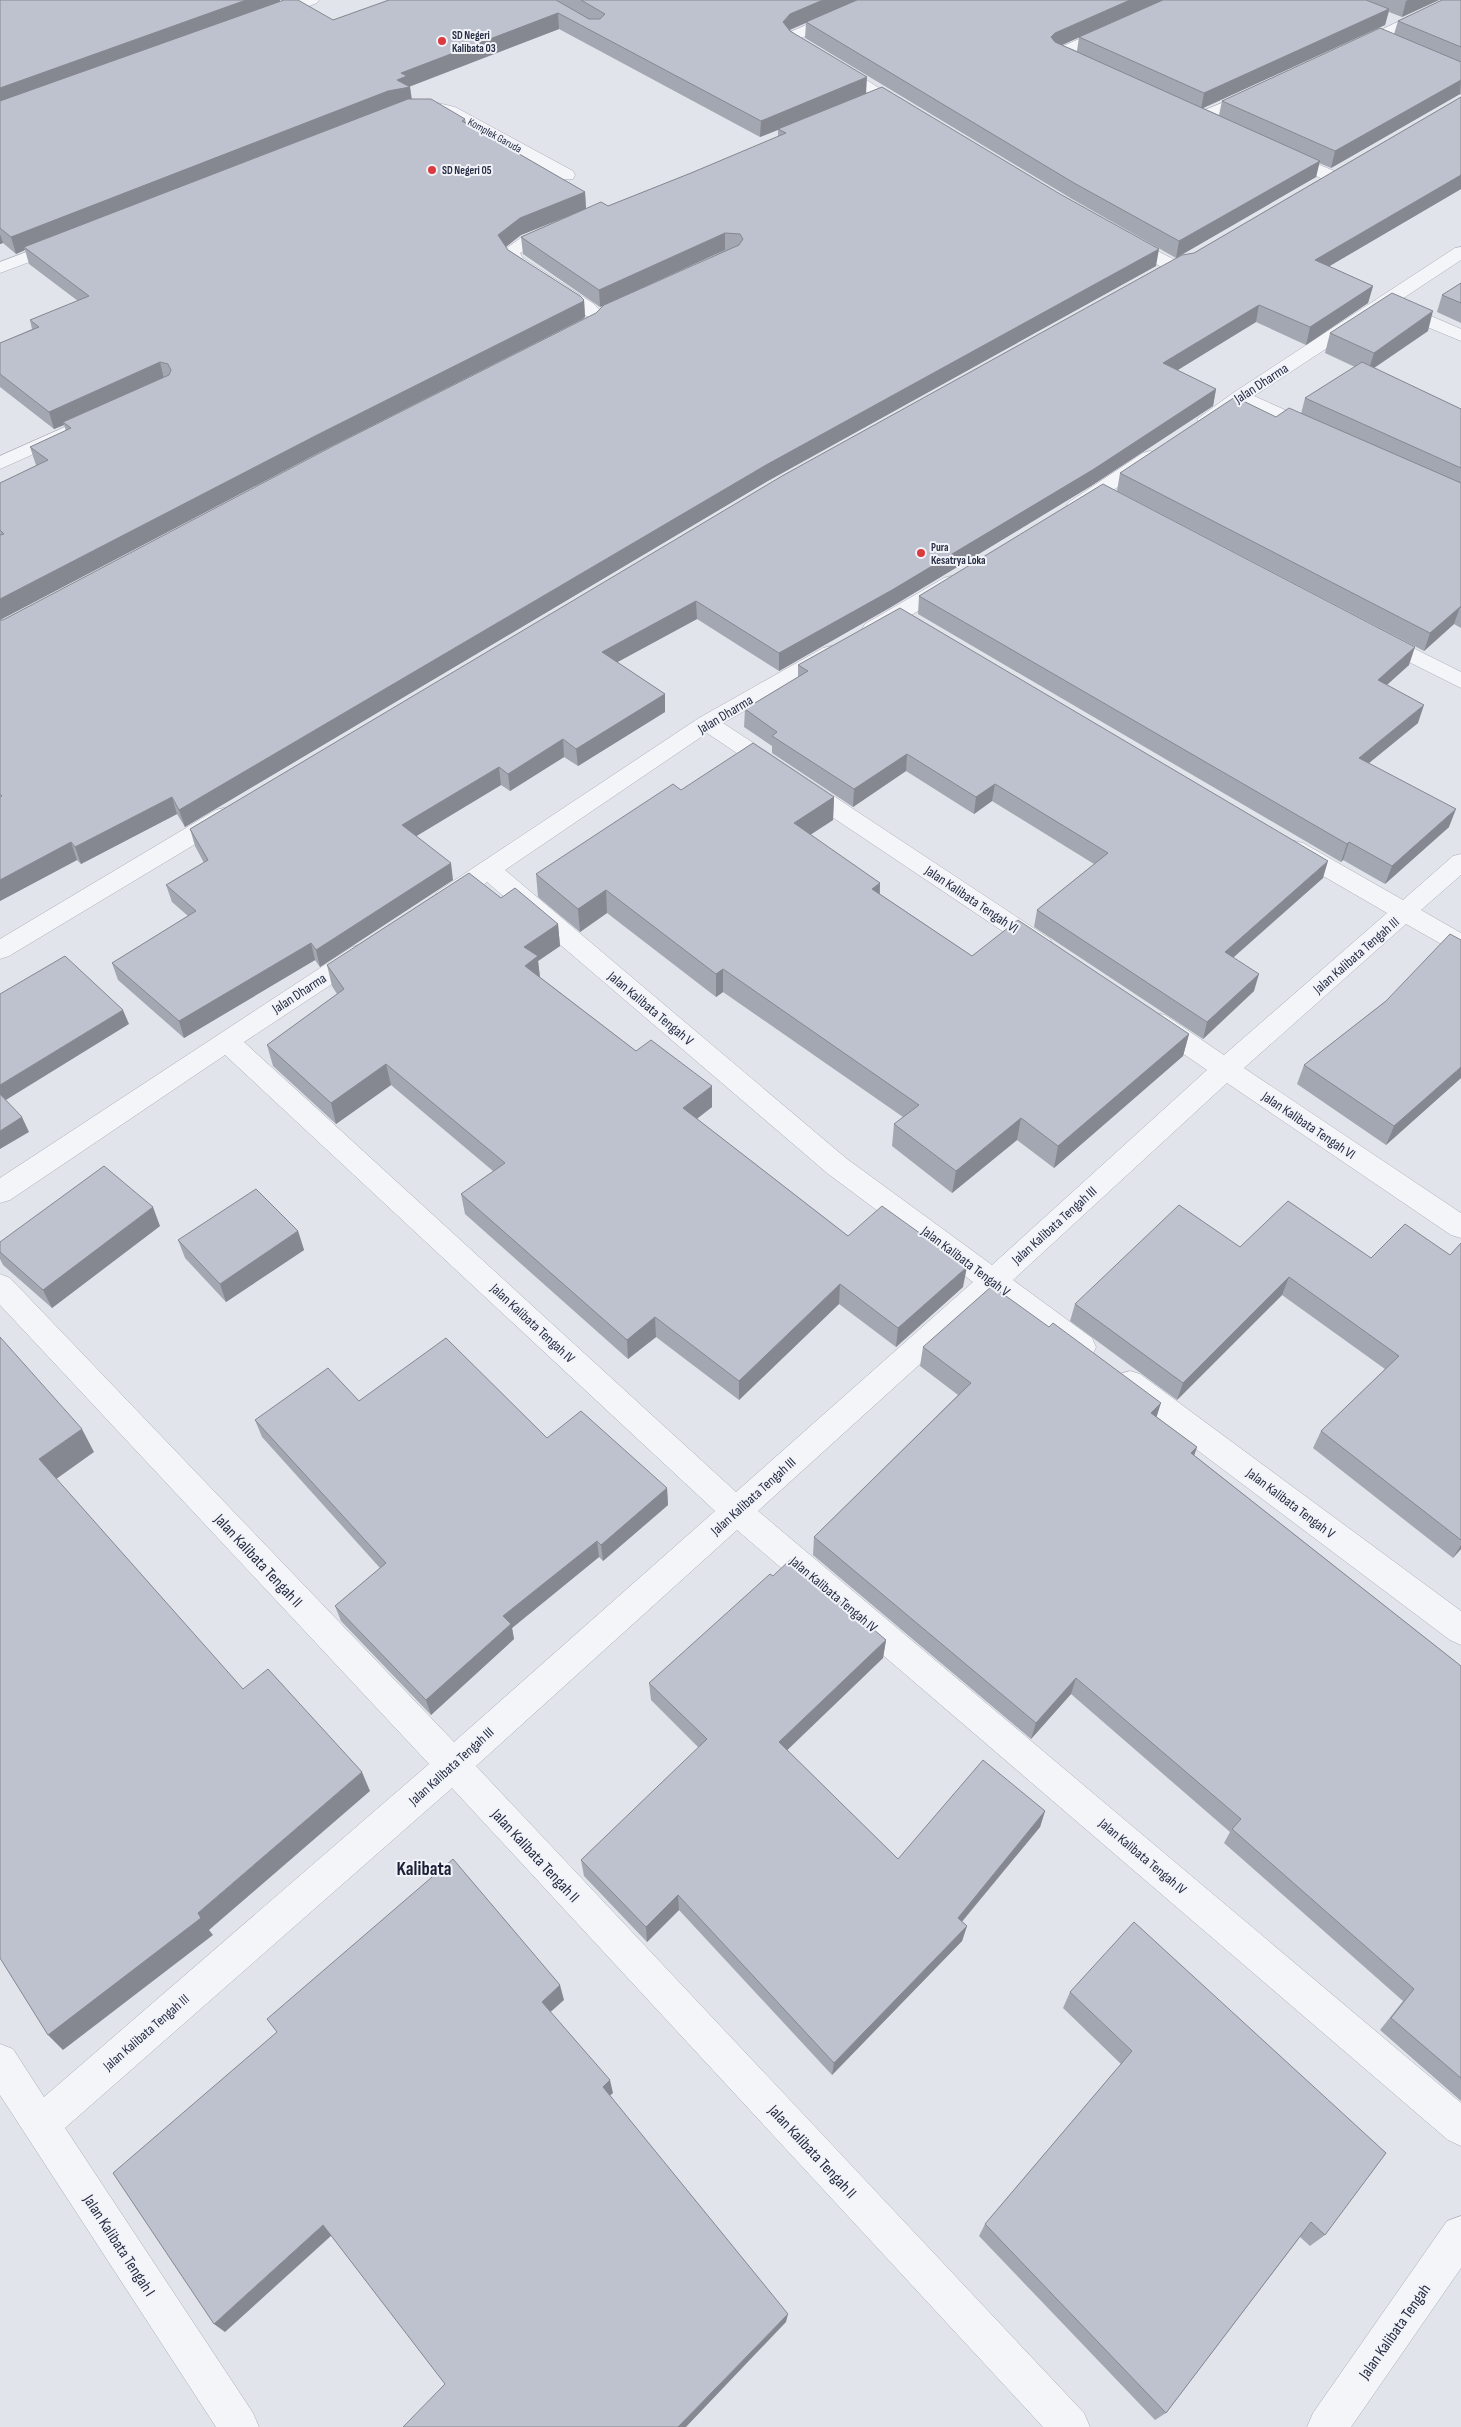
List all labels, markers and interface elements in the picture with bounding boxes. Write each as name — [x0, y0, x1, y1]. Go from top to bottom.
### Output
place label: SD Negeri Kalibata 03 — [452, 29, 496, 55]
marker: SD Negeri Kalibata 03 — [436, 35, 448, 47]
street label: Komplek Garuda — [466, 115, 524, 156]
marker: SD Negeri 05 — [426, 164, 438, 176]
place label: SD Negeri 05 — [442, 164, 492, 177]
street label: Jalan Dharma — [1230, 360, 1292, 408]
place label: Pura Kesatrya Loka — [931, 541, 986, 567]
marker: Pura Kesatrya Loka — [915, 547, 927, 559]
street label: Jalan Dharma — [694, 691, 756, 738]
street label: Jalan Kalibata Tengah VI — [921, 861, 1022, 937]
street label: Jalan Kalibata Tengah III — [1309, 913, 1403, 998]
street label: Jalan Kalibata Tengah V — [604, 967, 697, 1050]
street label: Jalan Dharma — [268, 970, 330, 1018]
street label: Jalan Kalibata Tengah VI — [1258, 1087, 1359, 1163]
street label: Jalan Kalibata Tengah III — [1008, 1183, 1100, 1269]
street label: Jalan Kalibata Tengah V — [917, 1222, 1014, 1301]
street label: Jalan Kalibata Tengah IV — [486, 1279, 579, 1367]
street label: Jalan Kalibata Tengah III — [707, 1454, 799, 1540]
street label: Jalan Kalibata Tengah V — [1242, 1464, 1339, 1543]
street label: Jalan Kalibata Tengah II — [209, 1510, 306, 1612]
street label: Jalan Kalibata Tengah IV — [786, 1552, 881, 1636]
street label: Jalan Kalibata Tengah III — [405, 1724, 497, 1810]
street label: Jalan Kalibata Tengah II — [486, 1805, 583, 1907]
street label: Jalan Kalibata Tengah IV — [1095, 1814, 1190, 1898]
district label: Kalibata — [397, 1858, 451, 1881]
street label: Jalan Kalibata Tengah III — [99, 1990, 193, 2075]
street label: Jalan Kalibata Tengah II — [763, 2101, 860, 2203]
street label: Jalan Kalibata Tengah I — [78, 2191, 159, 2300]
street label: Jalan Kalibata Tengah — [1355, 2281, 1435, 2384]

